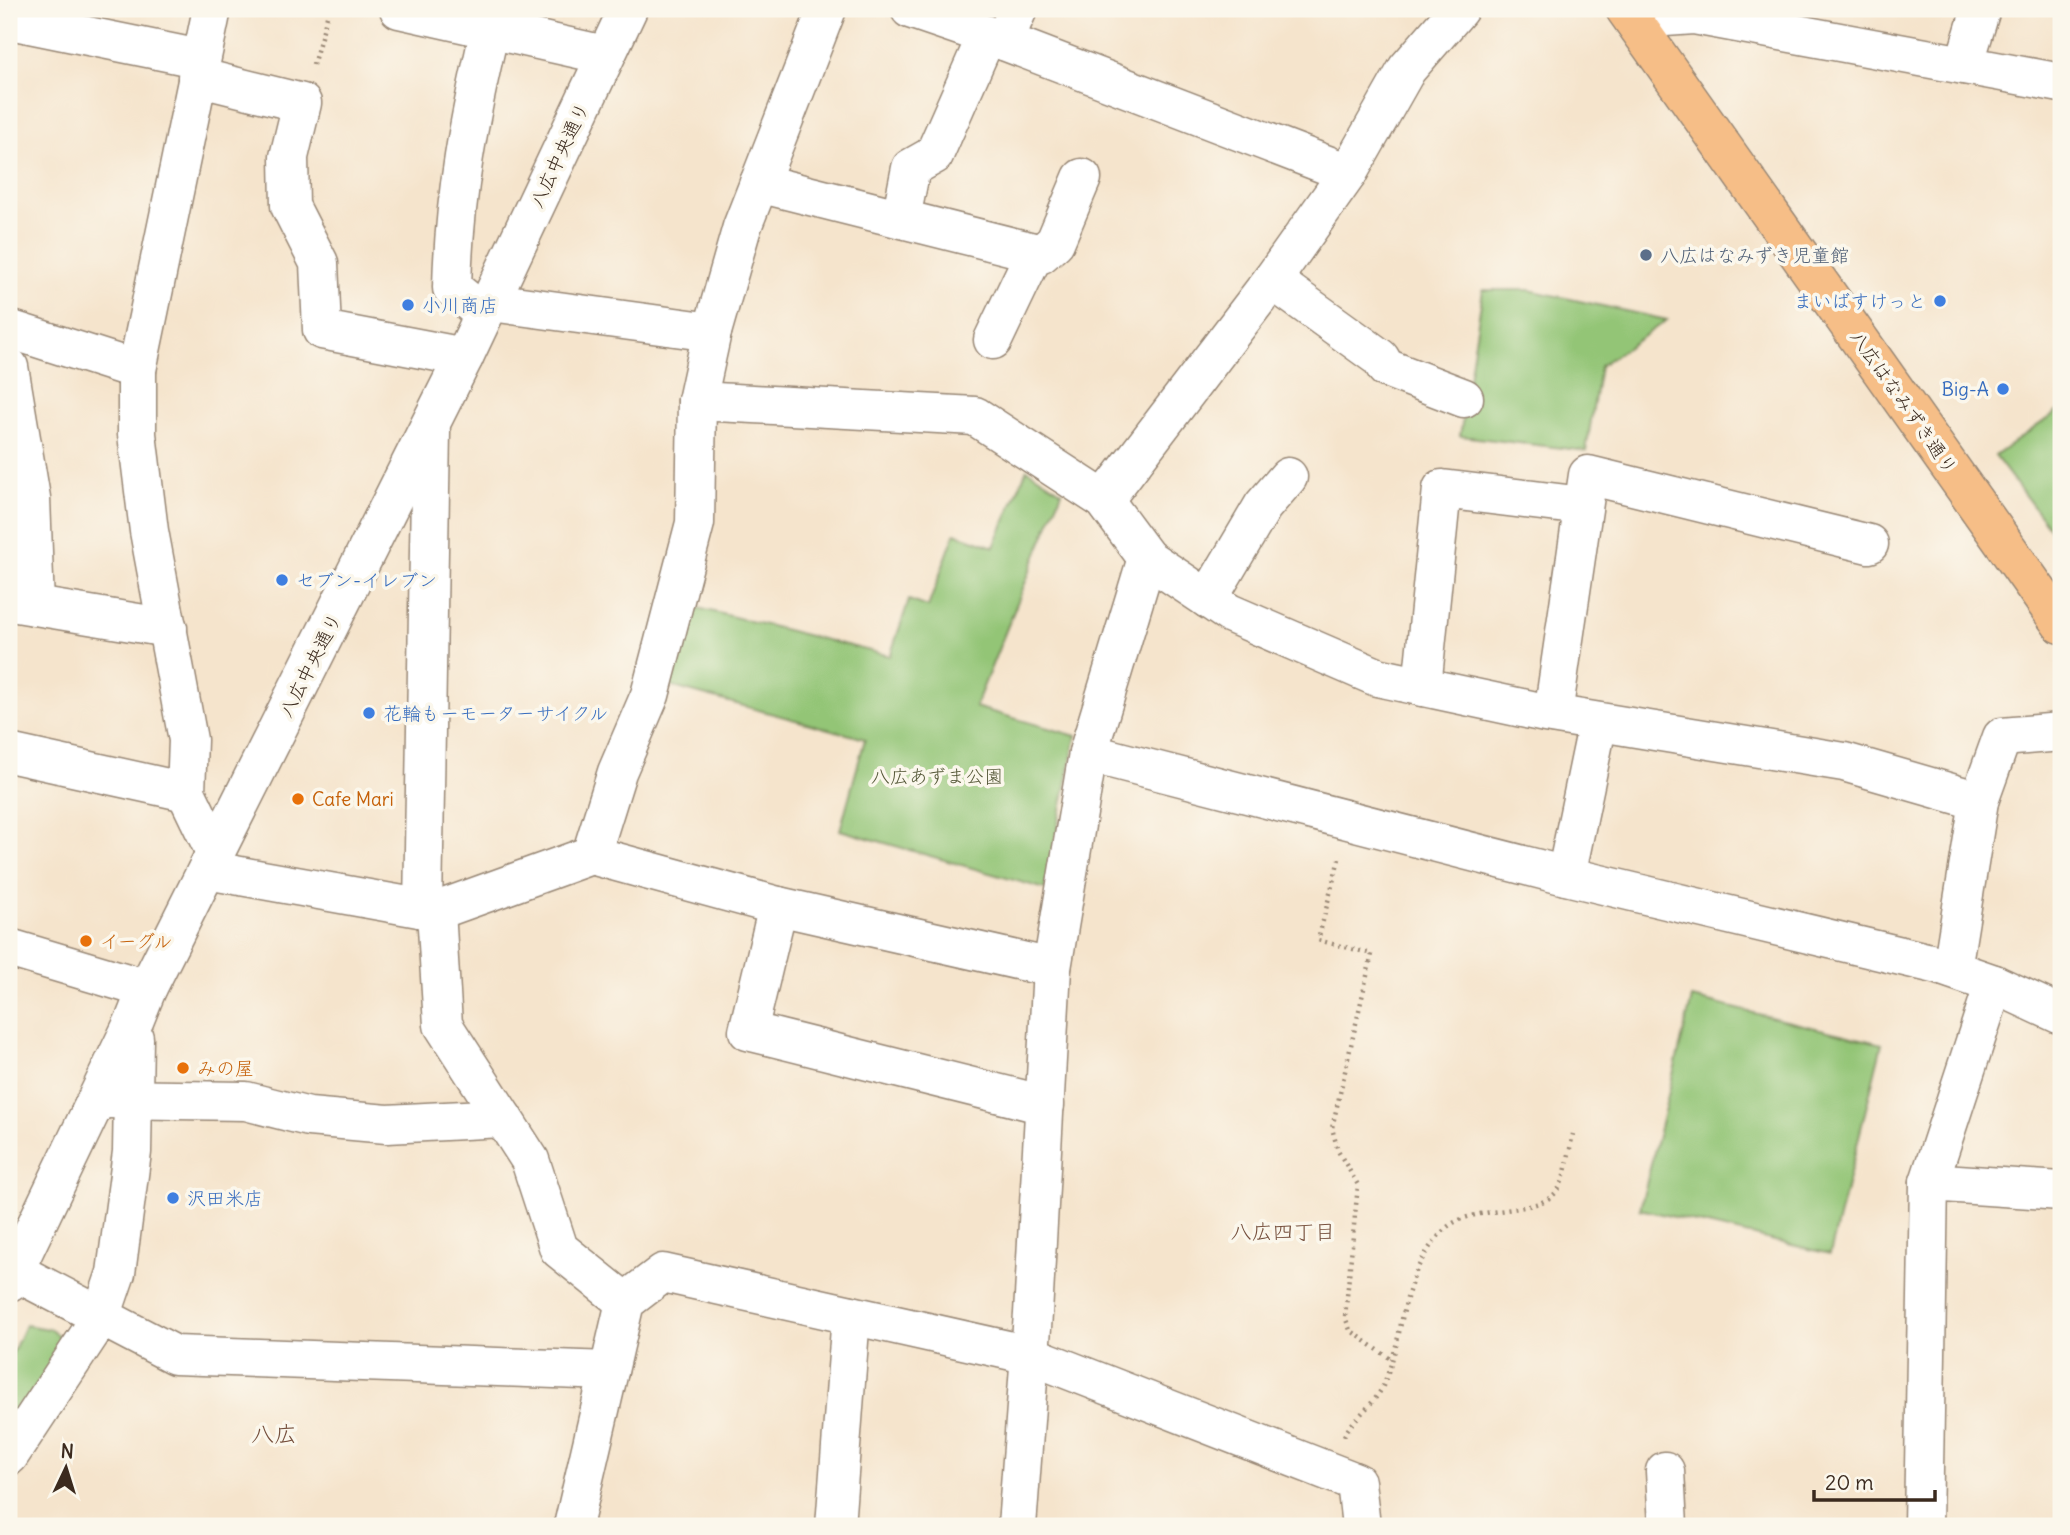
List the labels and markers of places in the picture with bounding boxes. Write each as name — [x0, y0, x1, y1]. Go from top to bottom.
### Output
place label: 八広はなみずき児童館 — [1660, 243, 1849, 267]
marker: 八広はなみずき児童館 — [1638, 247, 1654, 263]
place label: まいばすけっと — [1793, 289, 1926, 313]
place label: 小川商店 — [422, 293, 498, 317]
marker: まいばすけっと — [1932, 293, 1948, 309]
marker: 小川商店 — [400, 297, 416, 313]
place label: Big-A — [1942, 377, 1989, 401]
marker: Big-A — [1995, 381, 2011, 397]
place label: セブン-イレブン — [296, 568, 437, 592]
marker: セブン-イレブン — [274, 572, 290, 588]
place label: 花輪もーモーターサイクル — [383, 701, 608, 725]
marker: 花輪もーモーターサイクル — [361, 705, 377, 721]
place label: Cafe Mari — [312, 787, 394, 811]
marker: Cafe Mari — [290, 791, 306, 807]
place label: イーグル — [100, 929, 173, 953]
marker: イーグル — [78, 933, 94, 949]
place label: みの屋 — [197, 1056, 254, 1080]
marker: みの屋 — [175, 1060, 191, 1076]
place label: 沢田米店 — [187, 1186, 263, 1210]
marker: 沢田米店 — [165, 1190, 181, 1206]

